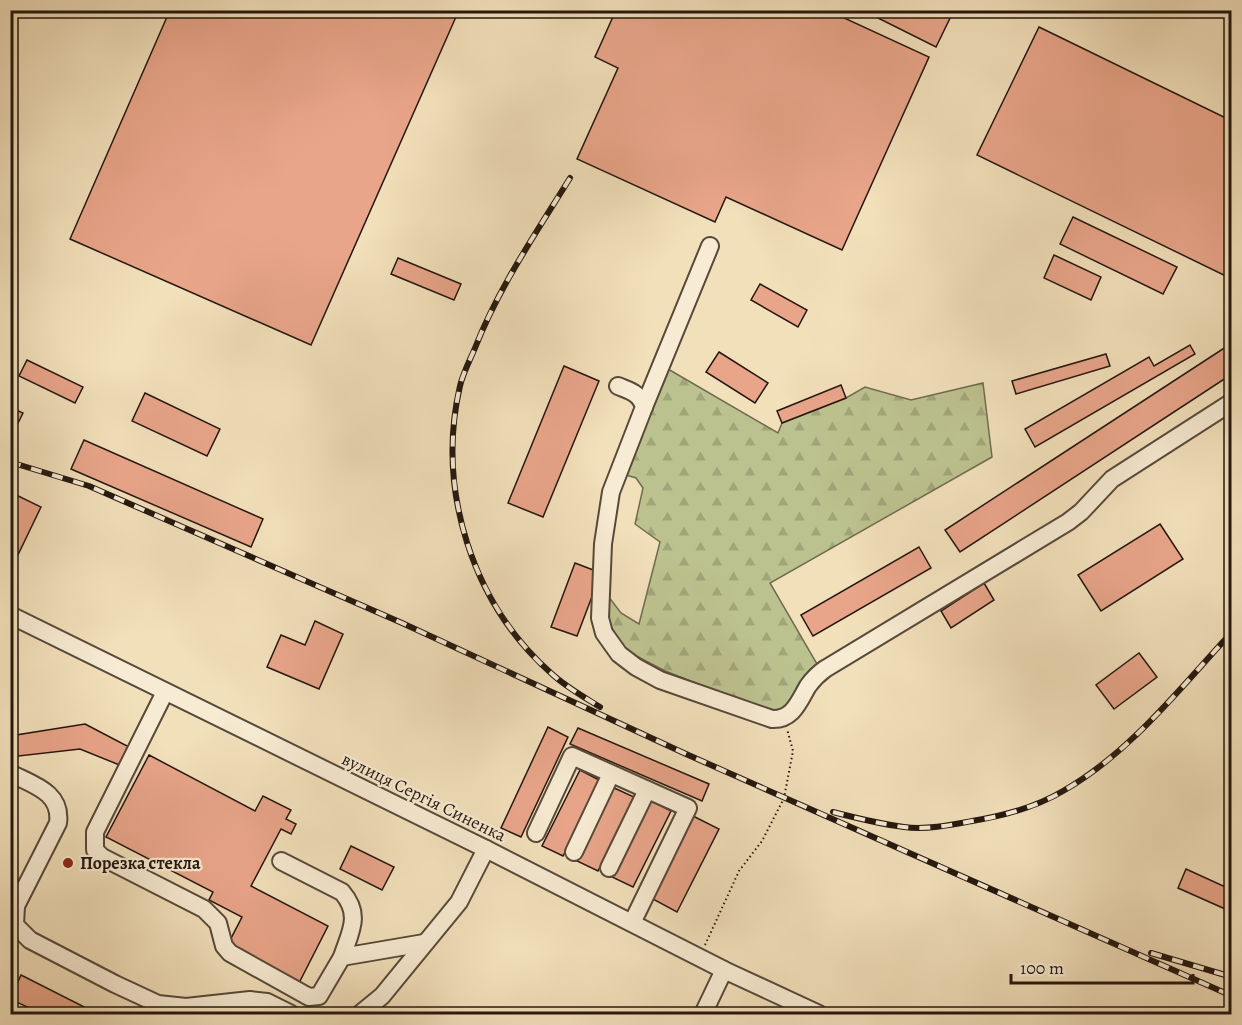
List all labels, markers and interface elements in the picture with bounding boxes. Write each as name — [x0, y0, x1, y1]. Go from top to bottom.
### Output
street label: вулиця Сергія Синенка — [338, 747, 511, 847]
place label: Порезка стекла — [80, 851, 201, 875]
marker: Порезка стекла — [61, 856, 75, 870]
scale bar — [1011, 947, 1192, 985]
text: 100 m — [1020, 956, 1064, 980]

